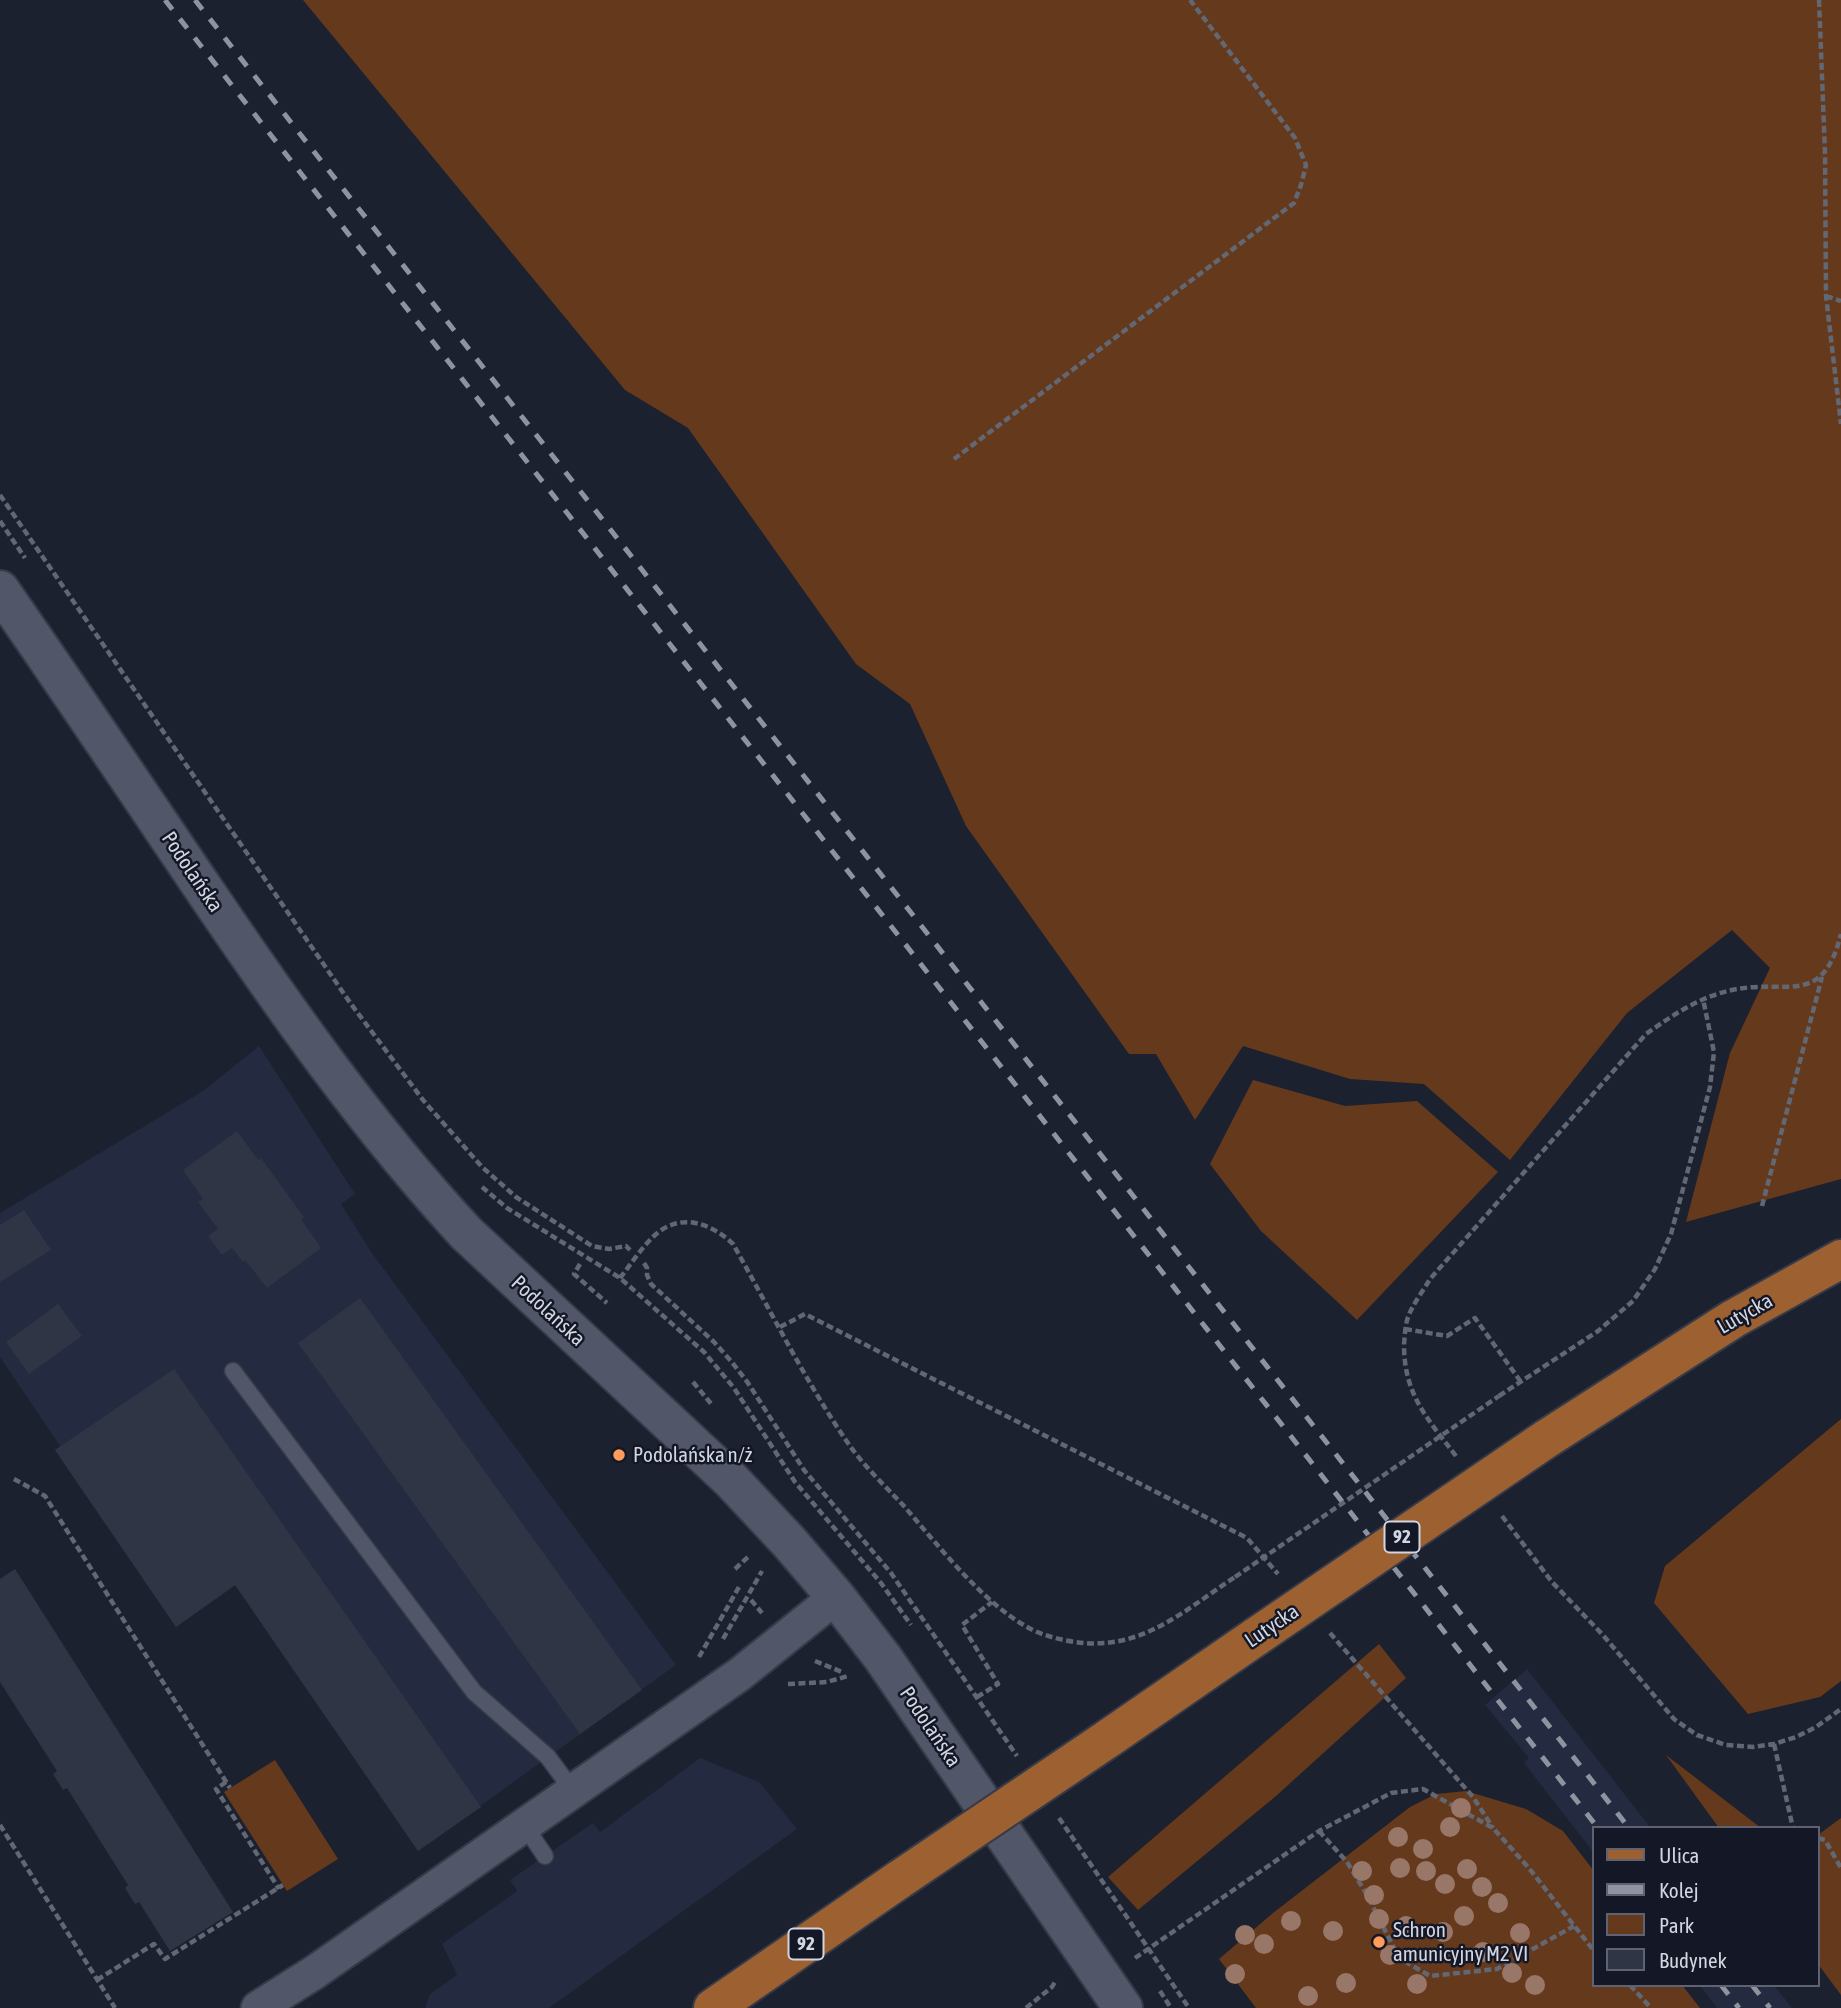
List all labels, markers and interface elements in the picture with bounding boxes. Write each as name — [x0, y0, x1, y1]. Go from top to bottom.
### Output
street label: Podolańska — [156, 827, 228, 917]
street label: Podolańska — [506, 1271, 590, 1351]
street label: Lutycka — [1713, 1288, 1777, 1340]
place label: Podolańska n/ż — [633, 1442, 752, 1468]
marker: Podolańska n/ż — [611, 1447, 627, 1463]
road number: 92 — [1384, 1522, 1420, 1553]
street label: Lutycka — [1240, 1599, 1304, 1653]
street label: Podolańska — [894, 1682, 966, 1772]
legend — [1592, 1826, 1820, 1987]
text: Ulica — [1659, 1843, 1699, 1867]
text: Kolej — [1659, 1878, 1698, 1902]
text: Park — [1659, 1913, 1694, 1937]
place label: Schron amunicyjny M2 VI — [1393, 1917, 1528, 1967]
road number: 92 — [788, 1928, 824, 1960]
marker: Schron amunicyjny M2 VI — [1371, 1934, 1387, 1950]
text: Budynek — [1659, 1948, 1727, 1972]

